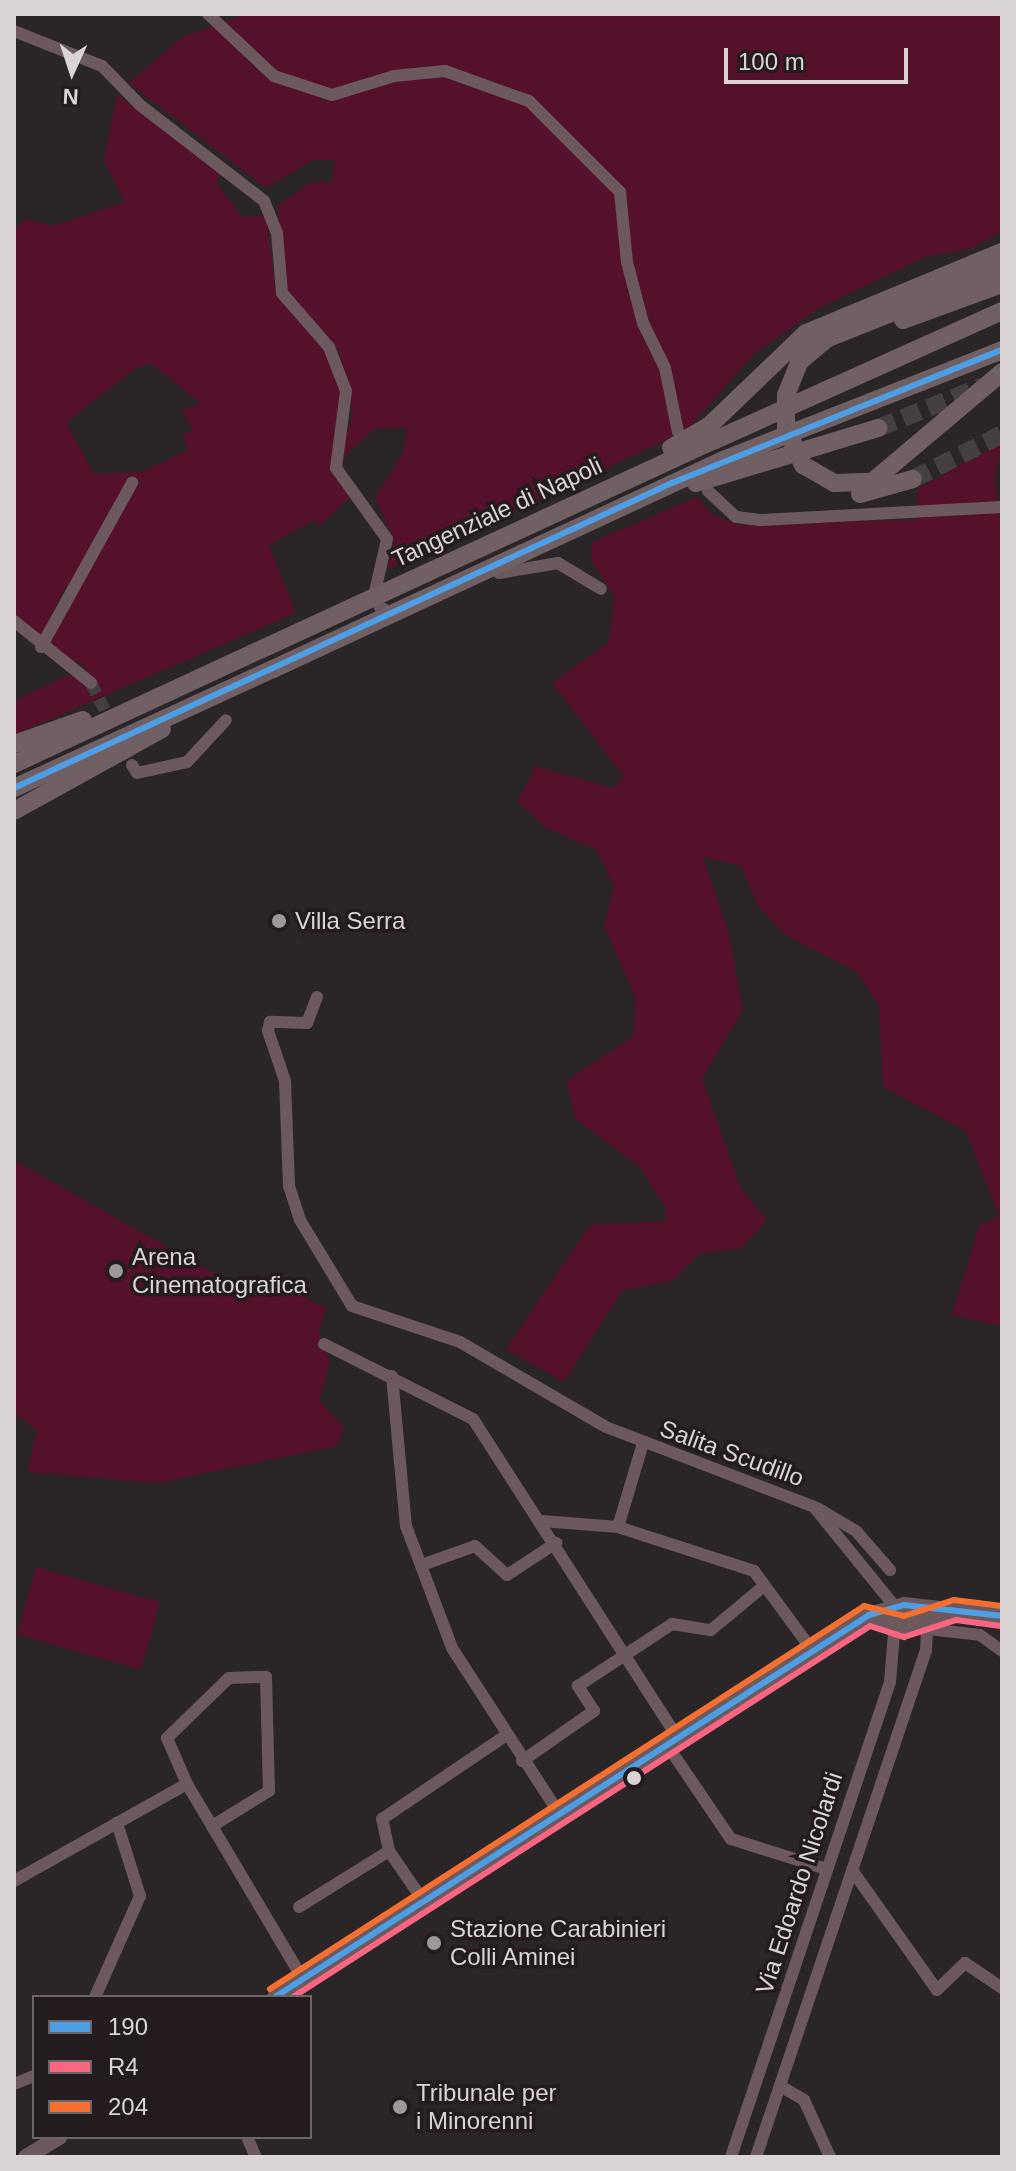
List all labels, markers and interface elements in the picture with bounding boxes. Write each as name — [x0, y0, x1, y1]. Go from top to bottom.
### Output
north arrow — [32, 32, 112, 112]
scale bar — [728, 32, 912, 82]
text: 100 m — [738, 48, 805, 75]
text: N — [62, 84, 79, 109]
street label: Tangenziale di Napoli — [388, 451, 606, 573]
place label: Villa Serra — [295, 907, 405, 935]
marker: Villa Serra — [270, 912, 288, 930]
place label: Arena Cinematografica — [132, 1243, 307, 1299]
marker: Arena Cinematografica — [107, 1262, 125, 1280]
street label: Salita Scudillo — [656, 1414, 808, 1492]
street label: Via Edoardo Nicolardi — [750, 1768, 848, 1998]
unlabelled marker — [626, 1770, 642, 1786]
place label: Stazione Carabinieri Colli Aminei — [450, 1915, 666, 1971]
marker: Stazione Carabinieri Colli Aminei — [425, 1934, 443, 1952]
legend — [32, 1995, 312, 2139]
text: 190 — [108, 2013, 148, 2040]
text: R4 — [108, 2053, 139, 2080]
place label: Tribunale per i Minorenni — [416, 2079, 557, 2135]
text: 204 — [108, 2093, 148, 2120]
marker: Tribunale per i Minorenni — [391, 2098, 409, 2116]

